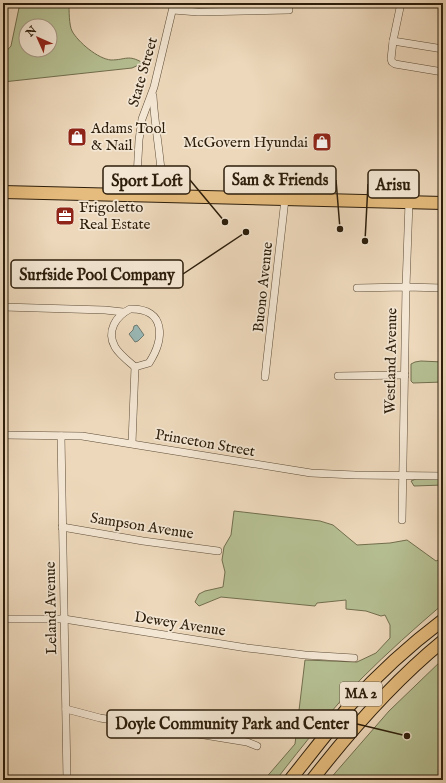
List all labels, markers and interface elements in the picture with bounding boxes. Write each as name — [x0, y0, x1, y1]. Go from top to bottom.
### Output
north arrow — [18, 18, 58, 58]
text: N — [23, 23, 40, 41]
street label: State Street — [124, 35, 162, 109]
place label: Adams Tool & Nail — [90, 119, 166, 155]
shop icon: Adams Tool & Nail — [66, 126, 88, 148]
shop icon: McGovern Hyundai — [311, 131, 333, 153]
place label: McGovern Hyundai — [183, 133, 308, 152]
callout: Sport Loft — [103, 166, 190, 194]
callout: Sam & Friends — [224, 166, 336, 194]
callout: Arisu — [368, 170, 419, 198]
text: Sam & Friends — [232, 171, 329, 191]
text: Sport Loft — [111, 172, 183, 192]
text: Arisu — [375, 176, 411, 196]
place label: Frigoletto Real Estate — [79, 198, 151, 234]
office icon: Frigoletto Real Estate — [54, 205, 76, 227]
street label: Buono Avenue — [249, 241, 277, 333]
callout: Surfside Pool Company — [11, 260, 183, 288]
text: Surfside Pool Company — [19, 266, 176, 286]
street label: Westland Avenue — [381, 307, 401, 414]
street label: Princeton Street — [154, 425, 256, 461]
street label: Sampson Avenue — [89, 508, 195, 544]
street label: Leland Avenue — [41, 561, 61, 655]
street label: Dewey Avenue — [133, 607, 227, 641]
road number: MA 2 — [340, 682, 382, 706]
callout: Doyle Community Park and Center — [107, 710, 357, 738]
text: Doyle Community Park and Center — [115, 715, 349, 735]

